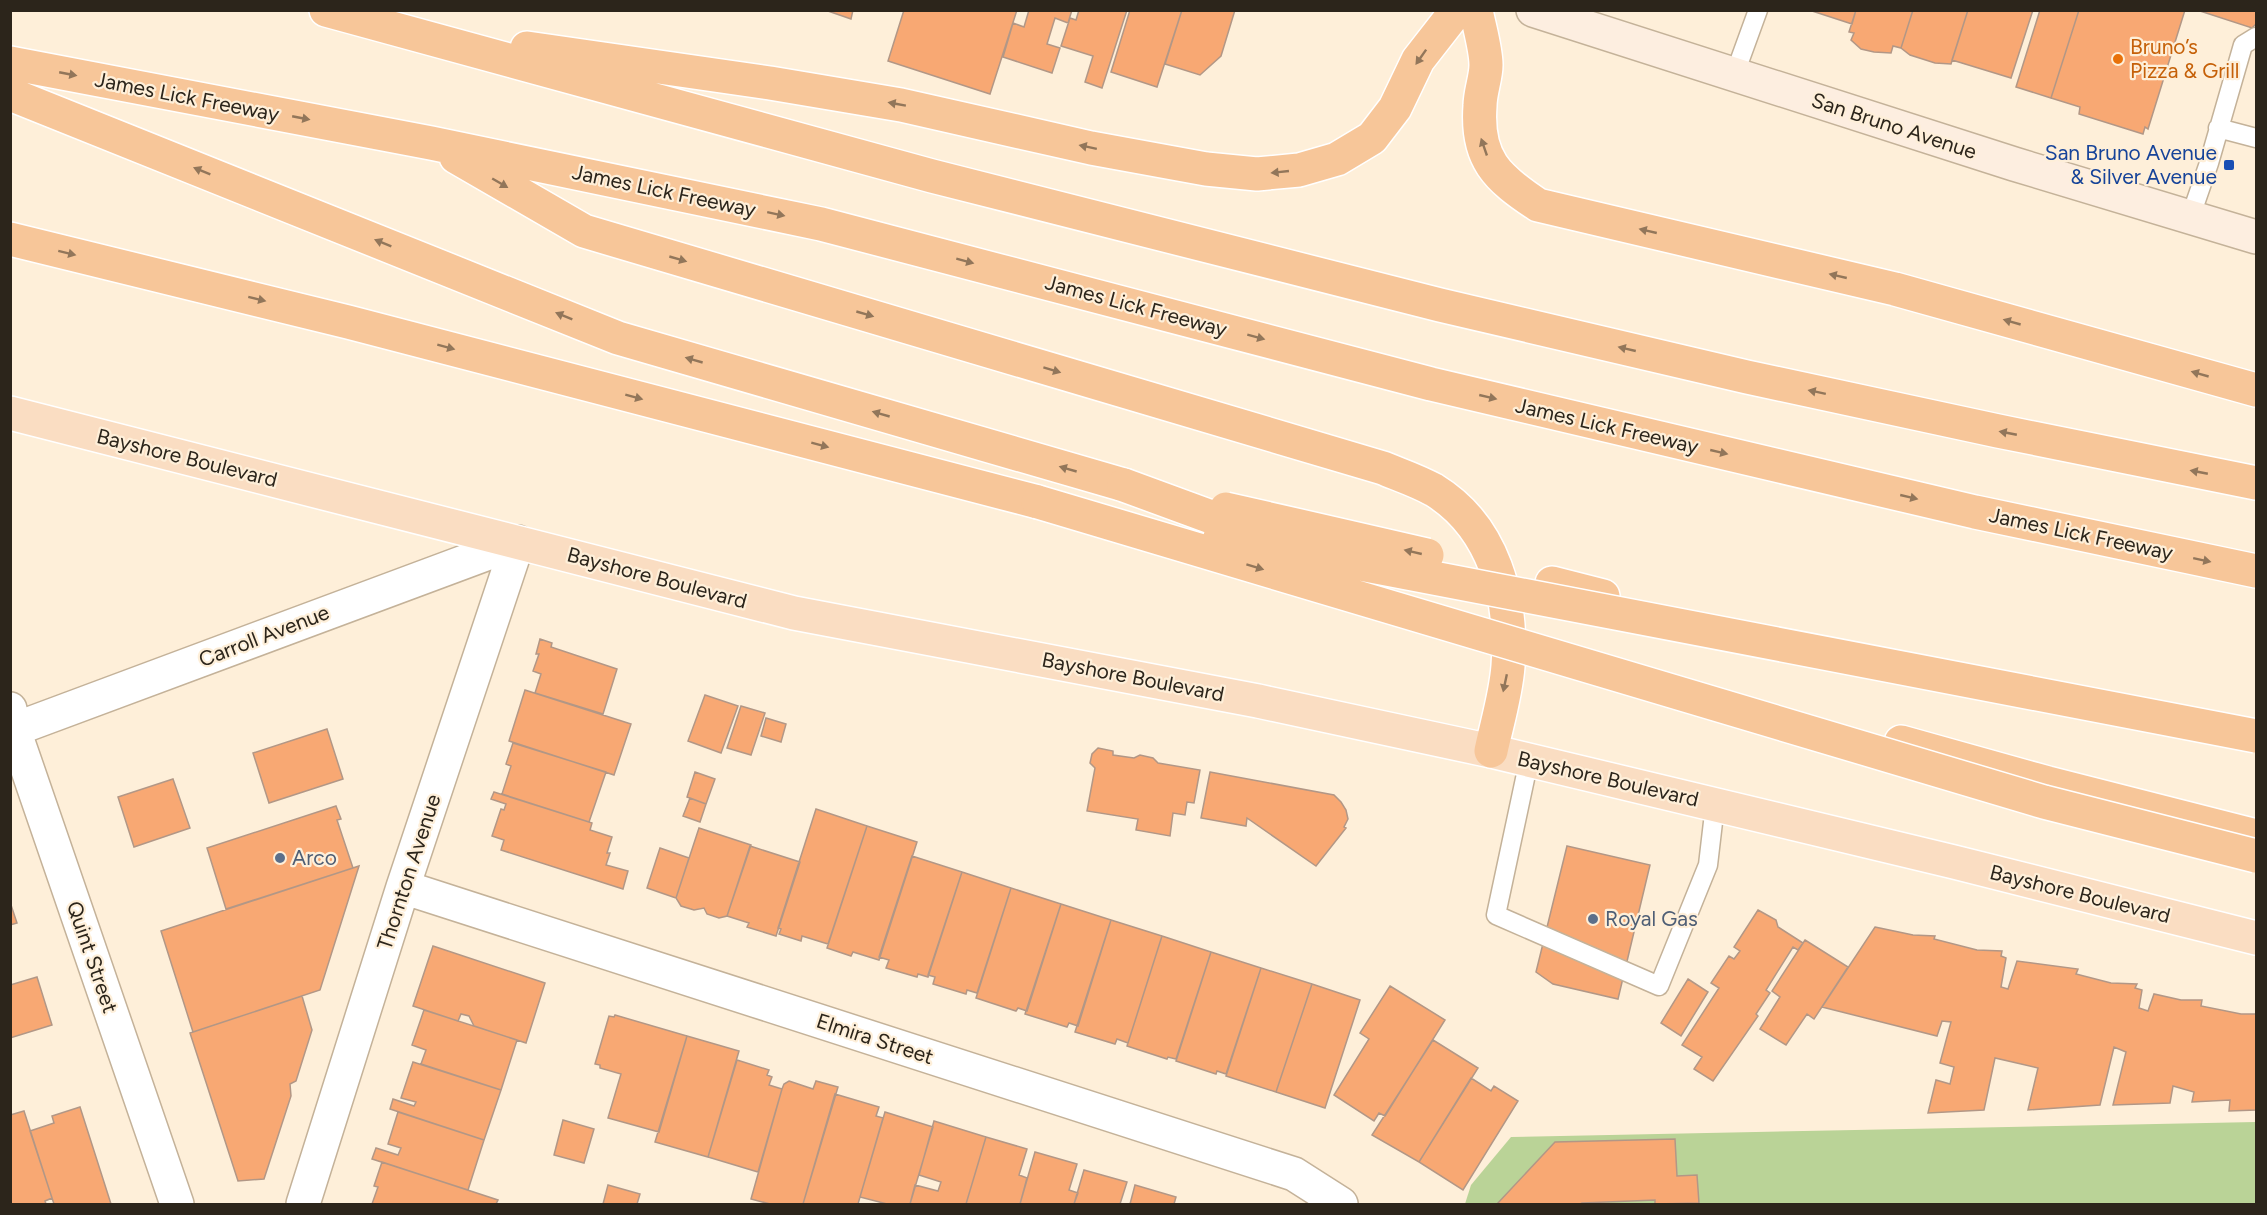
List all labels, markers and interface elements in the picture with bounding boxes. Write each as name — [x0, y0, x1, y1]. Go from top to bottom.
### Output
place label: Bruno’s Pizza & Grill — [2130, 34, 2239, 83]
one-way arrow — [1415, 48, 1427, 64]
marker: Bruno’s Pizza & Grill — [2111, 52, 2125, 66]
street label: James Lick Freeway — [93, 66, 281, 127]
one-way arrow — [59, 70, 78, 79]
street label: San Bruno Avenue — [1808, 87, 1980, 164]
one-way arrow — [888, 100, 907, 109]
one-way arrow — [291, 114, 310, 123]
one-way arrow — [1479, 137, 1489, 155]
place label: San Bruno Avenue & Silver Avenue — [2045, 140, 2217, 189]
one-way arrow — [1078, 142, 1097, 151]
marker: San Bruno Avenue & Silver Avenue — [2222, 158, 2236, 172]
street label: James Lick Freeway — [570, 159, 758, 222]
one-way arrow — [193, 166, 211, 175]
one-way arrow — [1271, 167, 1290, 177]
one-way arrow — [492, 178, 509, 188]
one-way arrow — [767, 210, 786, 219]
one-way arrow — [1638, 226, 1657, 235]
one-way arrow — [374, 238, 392, 247]
one-way arrow — [58, 249, 77, 259]
one-way arrow — [669, 255, 687, 264]
one-way arrow — [957, 257, 975, 266]
street label: James Lick Freeway — [1043, 269, 1230, 342]
one-way arrow — [1829, 270, 1847, 280]
one-way arrow — [248, 295, 266, 305]
one-way arrow — [856, 310, 874, 319]
one-way arrow — [555, 311, 573, 320]
one-way arrow — [2003, 317, 2021, 326]
one-way arrow — [1246, 333, 1265, 343]
one-way arrow — [437, 343, 455, 353]
one-way arrow — [1618, 343, 1636, 353]
one-way arrow — [684, 354, 703, 364]
one-way arrow — [1043, 366, 1061, 375]
one-way arrow — [2191, 369, 2209, 378]
one-way arrow — [1808, 387, 1827, 396]
one-way arrow — [625, 392, 644, 402]
street label: James Lick Freeway — [1513, 392, 1701, 459]
one-way arrow — [1479, 393, 1497, 403]
one-way arrow — [872, 409, 890, 418]
street label: Bayshore Boulevard — [94, 423, 280, 492]
one-way arrow — [1998, 428, 2017, 437]
one-way arrow — [811, 441, 829, 451]
one-way arrow — [1710, 448, 1729, 457]
one-way arrow — [1059, 464, 1077, 473]
one-way arrow — [2189, 467, 2208, 476]
one-way arrow — [1899, 492, 1918, 502]
street label: James Lick Freeway — [1987, 502, 2175, 565]
street label: Bayshore Boulevard — [564, 541, 750, 614]
one-way arrow — [1404, 546, 1422, 556]
one-way arrow — [2193, 556, 2212, 565]
one-way arrow — [1246, 563, 1264, 572]
street label: Carroll Avenue — [195, 599, 333, 672]
street label: Bayshore Boulevard — [1040, 647, 1226, 706]
one-way arrow — [1500, 673, 1509, 692]
street label: Bayshore Boulevard — [1515, 746, 1701, 812]
street label: Thornton Avenue — [372, 791, 445, 953]
place label: Arco — [292, 845, 337, 870]
marker: Arco — [273, 851, 287, 865]
street label: Bayshore Boulevard — [1987, 859, 2173, 928]
street label: Quint Street — [62, 898, 123, 1016]
place label: Royal Gas — [1605, 906, 1698, 931]
marker: Royal Gas — [1586, 912, 1600, 926]
street label: Elmira Street — [813, 1008, 937, 1069]

